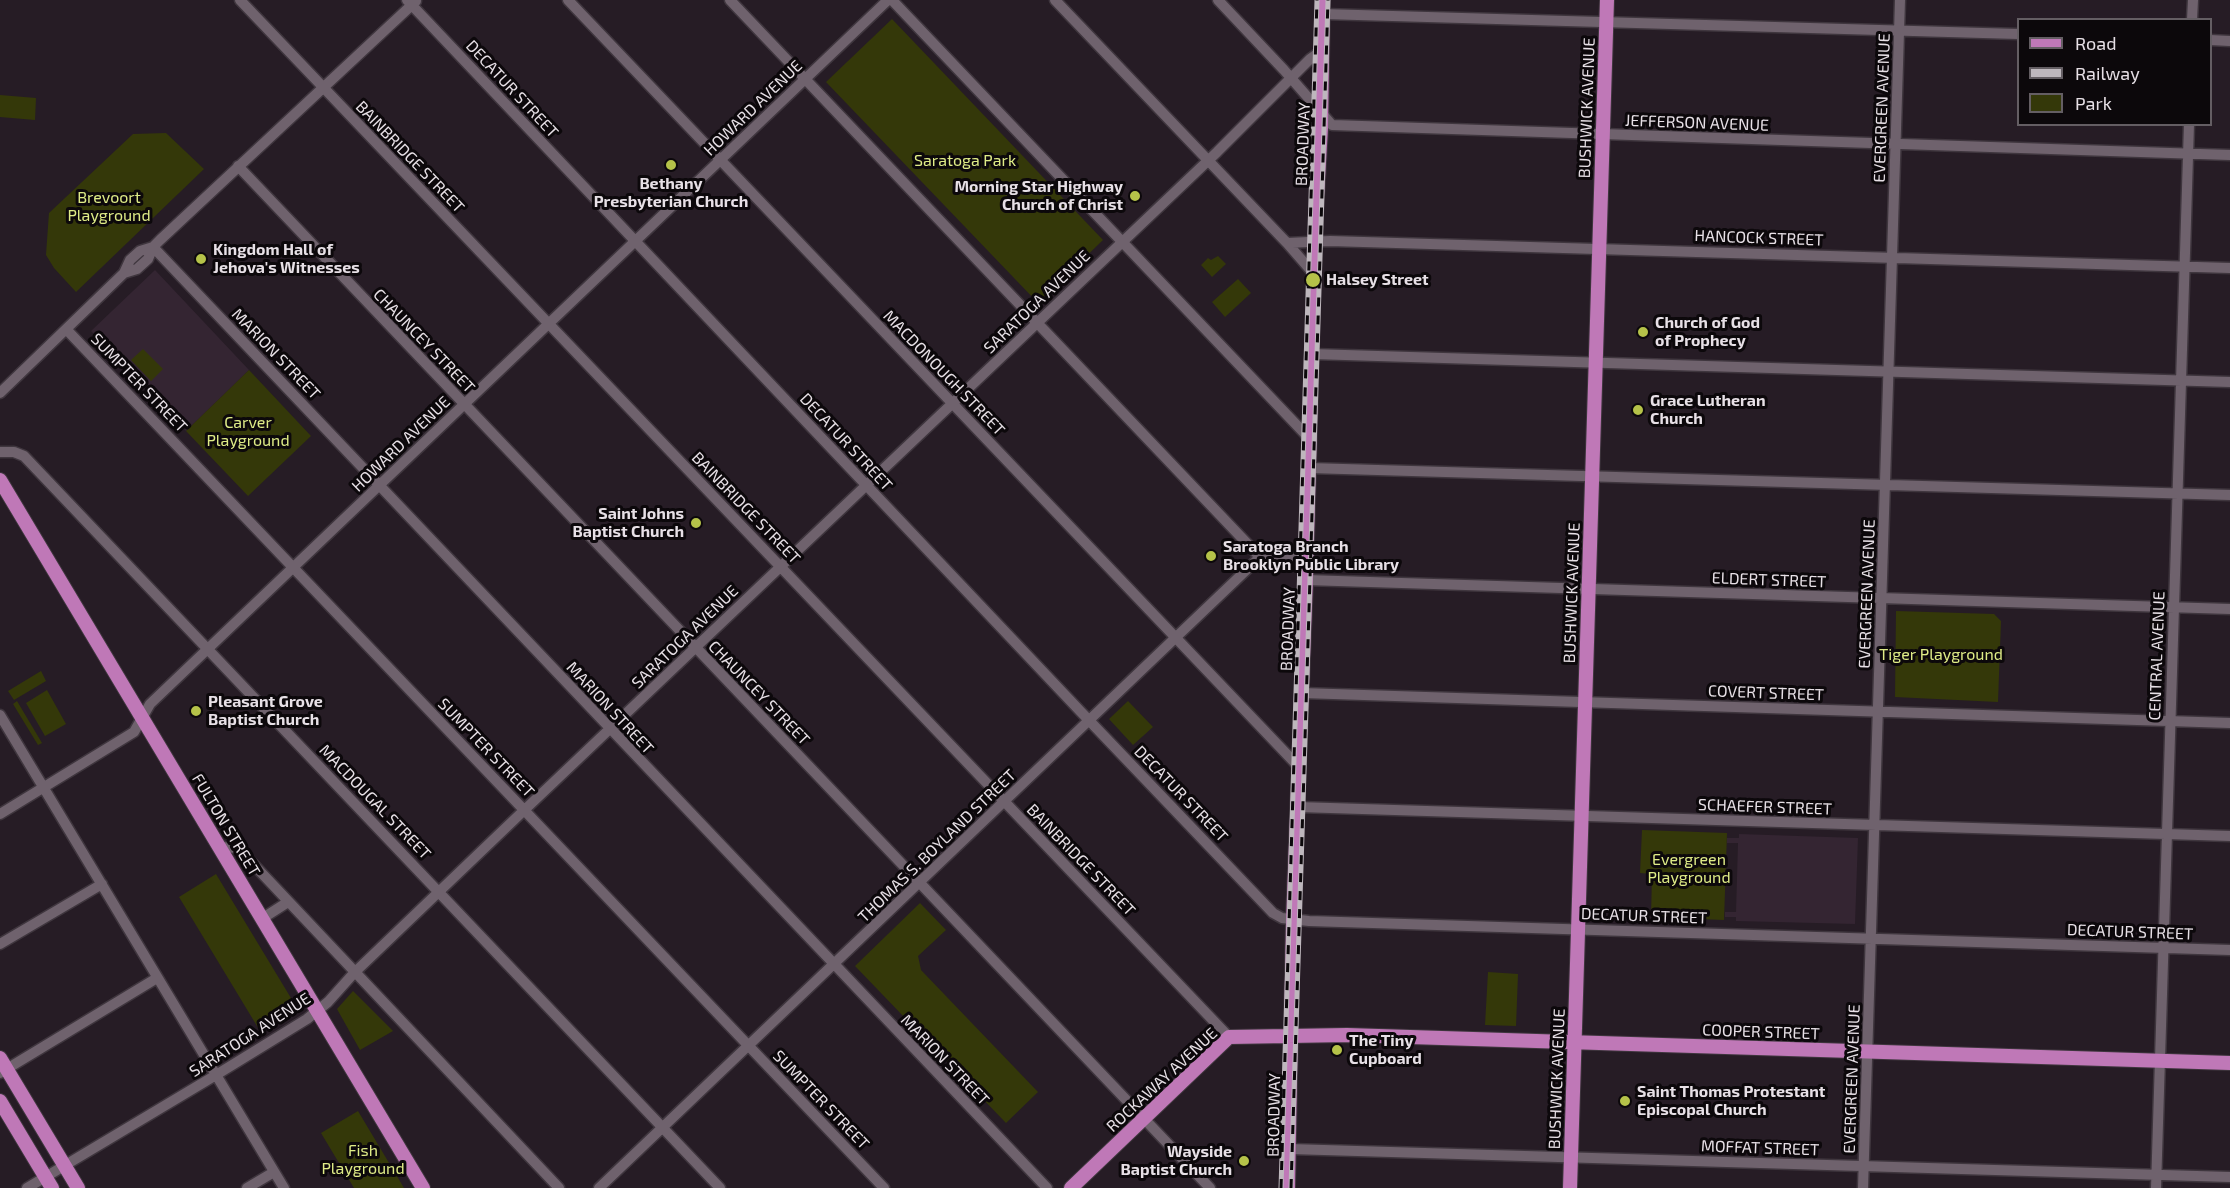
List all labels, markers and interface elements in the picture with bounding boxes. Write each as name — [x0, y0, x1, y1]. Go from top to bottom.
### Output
legend — [2017, 18, 2212, 126]
text: Road — [2075, 32, 2116, 54]
street label: EVERGREEN AVENUE — [1870, 33, 1894, 183]
street label: DECATUR STREET — [462, 36, 562, 142]
street label: BUSHWICK AVENUE — [1575, 37, 1599, 179]
street label: HOWARD AVENUE — [700, 56, 806, 160]
text: Railway — [2075, 62, 2140, 84]
text: Park — [2075, 92, 2112, 114]
street label: BAINBRIDGE STREET — [352, 97, 468, 217]
street label: BROADWAY — [1292, 102, 1314, 186]
street label: JEFFERSON AVENUE — [1625, 111, 1769, 135]
park label: Saratoga Park — [914, 151, 1016, 171]
marker: Bethany Presbyterian Church — [664, 158, 678, 172]
place label: Bethany Presbyterian Church — [594, 174, 748, 212]
place label: Morning Star Highway Church of Christ — [954, 177, 1123, 215]
park label: Brevoort Playground — [67, 188, 151, 226]
marker: Morning Star Highway Church of Christ — [1128, 189, 1142, 203]
street label: HANCOCK STREET — [1694, 226, 1824, 250]
place label: Kingdom Hall of Jehova's Witnesses — [213, 240, 360, 278]
street label: SARATOGA AVENUE — [980, 246, 1094, 358]
marker: Kingdom Hall of Jehova's Witnesses — [194, 252, 208, 266]
place label: Halsey Street — [1326, 270, 1429, 290]
marker: Halsey Street — [1304, 271, 1322, 289]
street label: CHAUNCEY STREET — [369, 285, 479, 397]
street label: MARION STREET — [228, 305, 324, 403]
street label: MACDONOUGH STREET — [879, 306, 1009, 440]
place label: Church of God of Prophecy — [1655, 313, 1760, 351]
marker: Church of God of Prophecy — [1636, 325, 1650, 339]
street label: SUMPTER STREET — [87, 330, 191, 436]
street label: DECATUR STREET — [796, 389, 896, 495]
place label: Grace Lutheran Church — [1650, 391, 1766, 429]
street label: HOWARD AVENUE — [348, 392, 454, 496]
marker: Grace Lutheran Church — [1631, 403, 1645, 417]
park label: Carver Playground — [206, 413, 290, 451]
street label: BAINBRIDGE STREET — [688, 448, 804, 568]
place label: Saint Johns Baptist Church — [573, 504, 684, 542]
marker: Saint Johns Baptist Church — [689, 516, 703, 530]
street label: EVERGREEN AVENUE — [1855, 519, 1879, 669]
street label: BUSHWICK AVENUE — [1560, 522, 1584, 664]
place label: Saratoga Branch Brooklyn Public Library — [1223, 537, 1399, 575]
marker: Saratoga Branch Brooklyn Public Library — [1204, 549, 1218, 563]
street label: ELDERT STREET — [1711, 568, 1827, 592]
street label: SARATOGA AVENUE — [628, 581, 742, 693]
street label: BROADWAY — [1277, 587, 1299, 671]
street label: CENTRAL AVENUE — [2145, 591, 2169, 721]
street label: CHAUNCEY STREET — [704, 637, 814, 749]
park label: Tiger Playground — [1879, 645, 2003, 665]
street label: MARION STREET — [562, 658, 658, 758]
street label: COVERT STREET — [1708, 681, 1824, 705]
place label: Pleasant Grove Baptist Church — [208, 692, 323, 730]
street label: SUMPTER STREET — [434, 695, 538, 801]
marker: Pleasant Grove Baptist Church — [189, 704, 203, 718]
street label: MACDOUGAL STREET — [315, 741, 435, 863]
street label: DECATUR STREET — [1130, 742, 1232, 846]
street label: THOMAS S. BOYLAND STREET — [854, 765, 1020, 927]
street label: FULTON STREET — [188, 770, 264, 880]
street label: SCHAEFER STREET — [1698, 795, 1832, 819]
street label: BAINBRIDGE STREET — [1023, 800, 1139, 920]
park label: Evergreen Playground — [1647, 850, 1731, 888]
street label: DECATUR STREET — [1581, 904, 1707, 928]
street label: DECATUR STREET — [2067, 920, 2193, 944]
street label: SARATOGA AVENUE — [186, 989, 314, 1081]
street label: EVERGREEN AVENUE — [1840, 1004, 1864, 1154]
street label: BUSHWICK AVENUE — [1545, 1008, 1569, 1150]
street label: MARION STREET — [897, 1011, 993, 1109]
street label: COOPER STREET — [1702, 1020, 1820, 1044]
street label: ROCKAWAY AVENUE — [1103, 1024, 1221, 1136]
place label: The Tiny Cupboard — [1349, 1031, 1422, 1069]
marker: The Tiny Cupboard — [1330, 1043, 1344, 1057]
street label: SUMPTER STREET — [769, 1047, 873, 1153]
street label: BROADWAY — [1264, 1073, 1284, 1157]
place label: Saint Thomas Protestant Episcopal Church — [1637, 1082, 1825, 1120]
marker: Saint Thomas Protestant Episcopal Church — [1618, 1094, 1632, 1108]
street label: MOFFAT STREET — [1701, 1136, 1819, 1160]
park label: Fish Playground — [321, 1141, 405, 1179]
place label: Wayside Baptist Church — [1121, 1142, 1232, 1180]
marker: Wayside Baptist Church — [1237, 1154, 1251, 1168]

